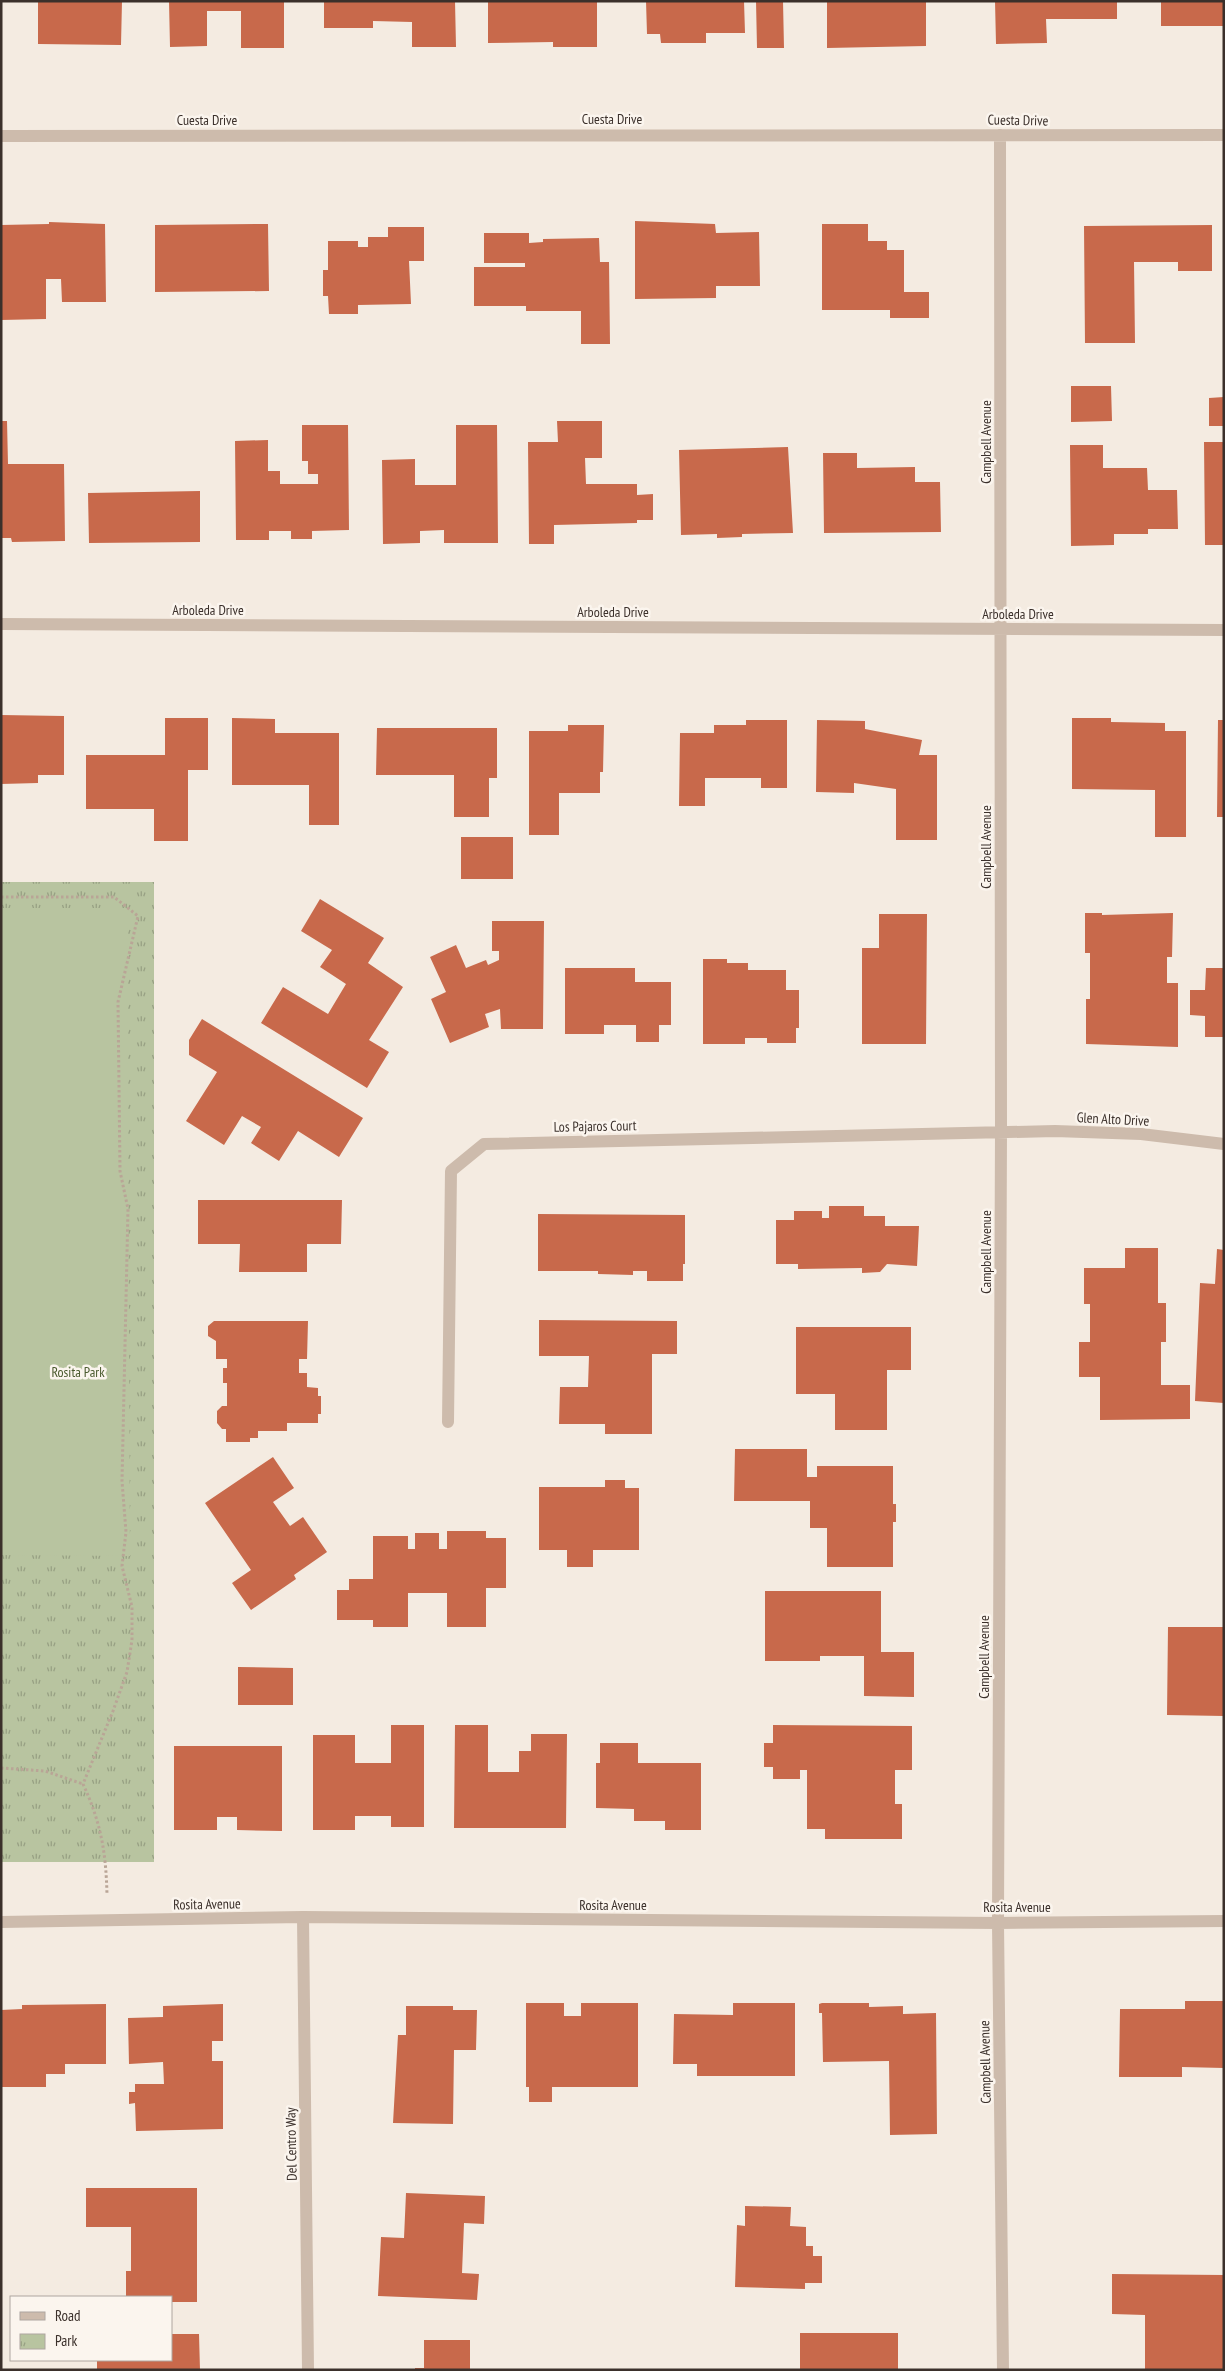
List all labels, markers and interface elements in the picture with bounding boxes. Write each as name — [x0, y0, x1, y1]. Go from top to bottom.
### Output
street label: Cuesta Drive — [582, 110, 643, 128]
street label: Cuesta Drive — [988, 110, 1049, 130]
street label: Cuesta Drive — [177, 111, 238, 129]
street label: Campbell Avenue — [977, 400, 995, 484]
street label: Arboleda Drive — [172, 601, 244, 619]
street label: Arboleda Drive — [577, 603, 649, 621]
street label: Arboleda Drive — [982, 605, 1054, 623]
street label: Campbell Avenue — [977, 805, 995, 889]
street label: Glen Alto Drive — [1076, 1108, 1150, 1130]
street label: Los Pajaros Court — [553, 1116, 637, 1136]
street label: Campbell Avenue — [977, 1210, 995, 1294]
park label: Rosita Park — [51, 1363, 105, 1381]
street label: Campbell Avenue — [975, 1615, 993, 1699]
street label: Rosita Avenue — [173, 1894, 241, 1914]
street label: Rosita Avenue — [579, 1896, 647, 1914]
street label: Rosita Avenue — [983, 1898, 1051, 1916]
street label: Campbell Avenue — [975, 2020, 995, 2104]
street label: Del Centro Way — [281, 2106, 301, 2181]
legend — [10, 2296, 172, 2361]
text: Road — [55, 2306, 81, 2325]
text: Park — [55, 2331, 77, 2350]

